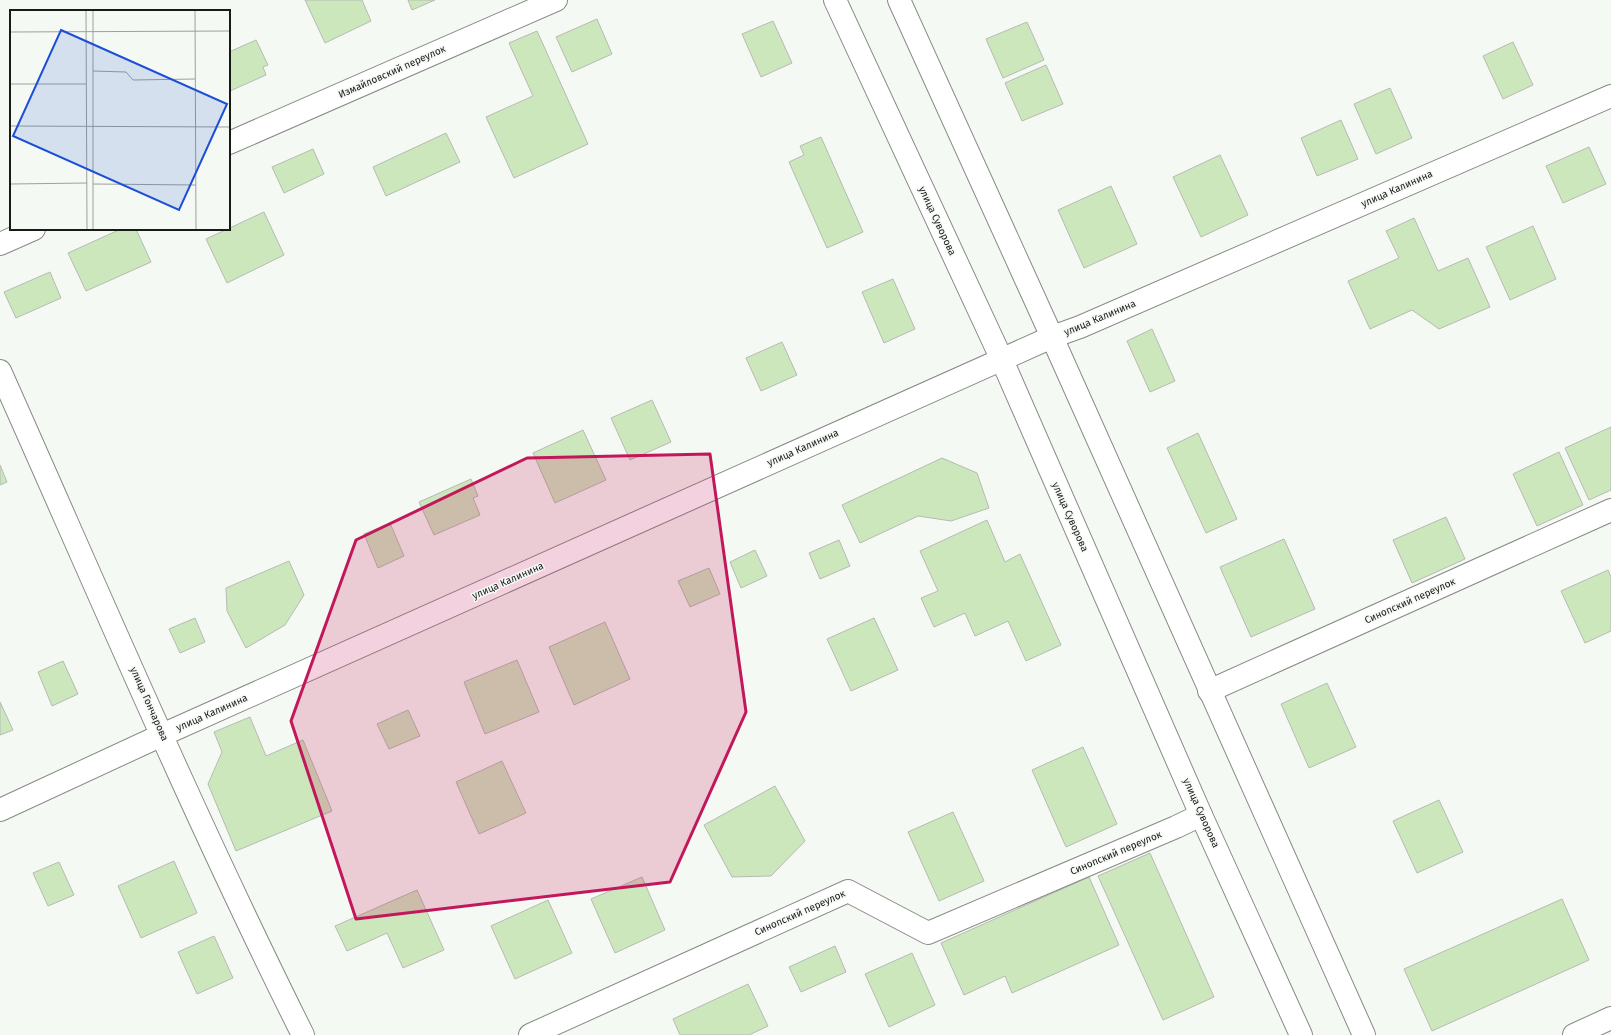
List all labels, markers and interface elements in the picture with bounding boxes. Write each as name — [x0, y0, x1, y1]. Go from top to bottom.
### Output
inset map — [10, 10, 230, 230]
street label: Измайловский переулок — [337, 43, 448, 101]
street label: улица Калинина — [1359, 168, 1435, 210]
street label: улица Суворова — [916, 185, 958, 257]
street label: улица Калинина — [1062, 297, 1138, 339]
street label: улица Калинина — [765, 427, 841, 469]
street label: улица Суворова — [1049, 480, 1091, 554]
street label: улица Калинина — [470, 560, 546, 602]
street label: Синопский переулок — [1363, 575, 1458, 626]
street label: улица Гончарова — [127, 665, 171, 743]
street label: улица Калинина — [174, 692, 250, 734]
street label: улица Суворова — [1180, 776, 1222, 850]
street label: Синопский переулок — [1069, 828, 1164, 878]
street label: Синопский переулок — [753, 887, 848, 938]

